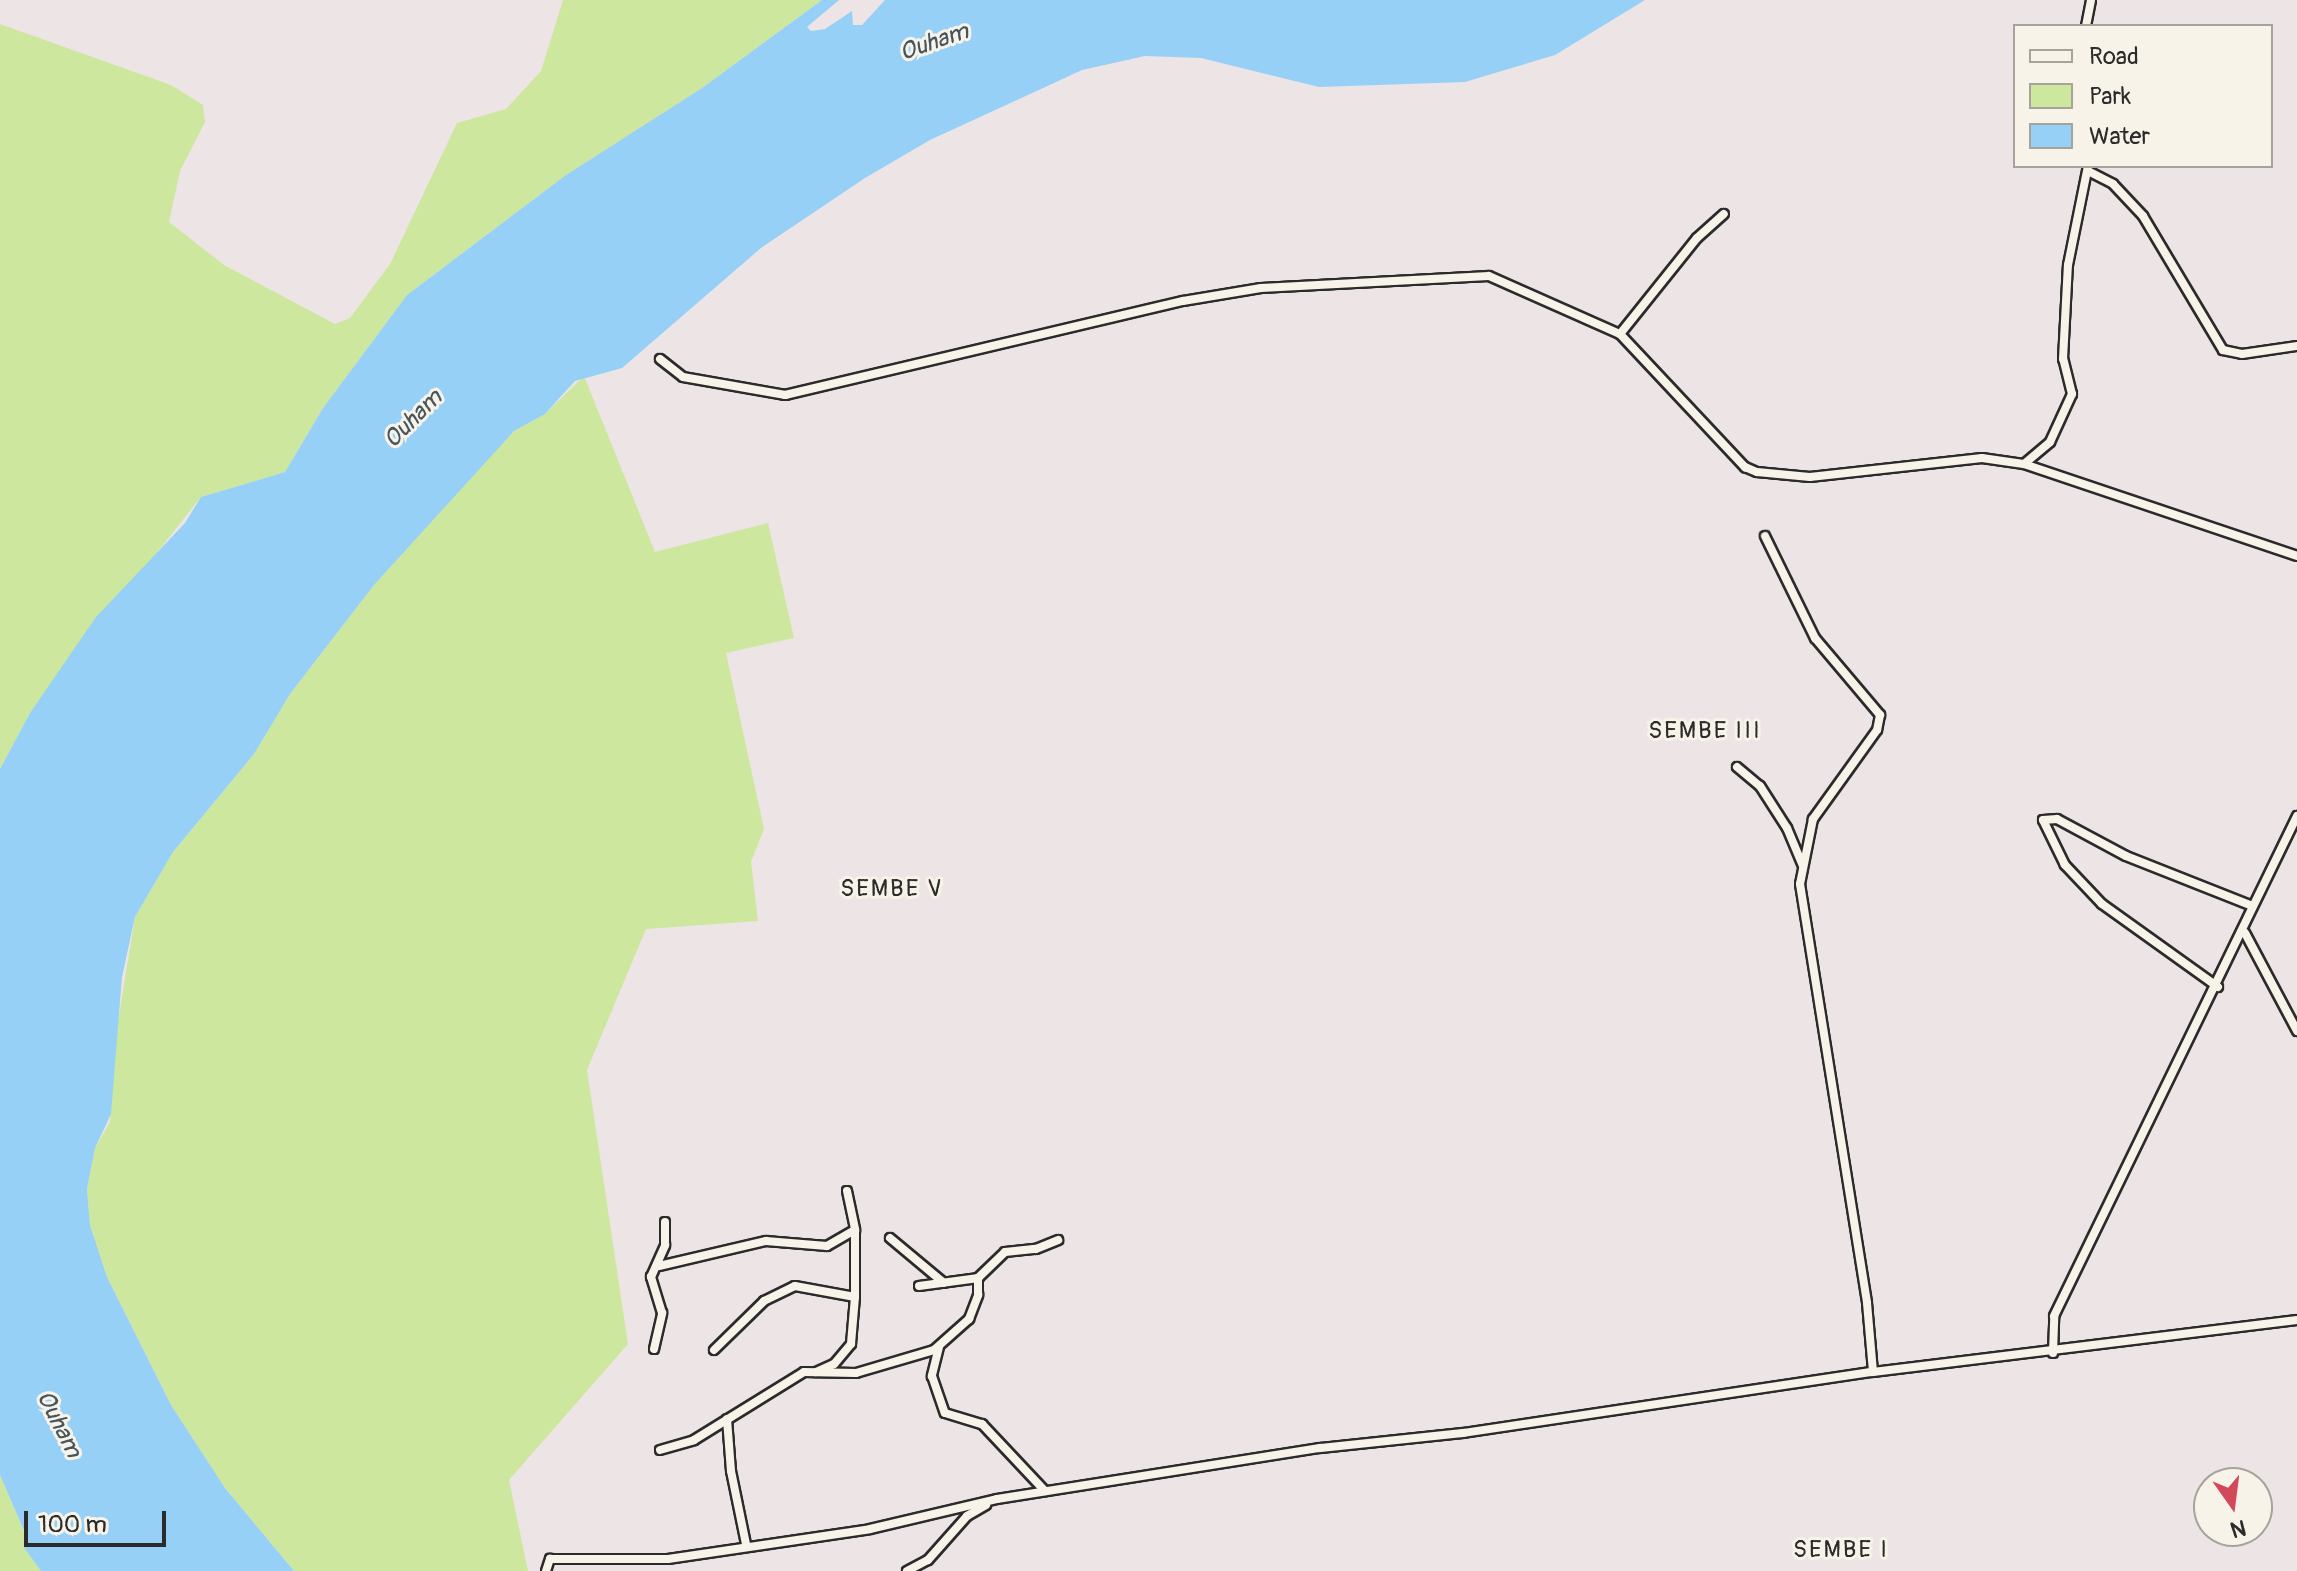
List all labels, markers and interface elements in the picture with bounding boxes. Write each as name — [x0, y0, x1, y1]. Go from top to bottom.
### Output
water label: Ouham — [896, 17, 972, 67]
legend — [2013, 24, 2273, 168]
text: Road — [2089, 42, 2139, 71]
text: Park — [2089, 82, 2131, 111]
text: Water — [2089, 122, 2150, 151]
water label: Ouham — [378, 384, 448, 454]
district label: SEMBE III — [1648, 717, 1762, 745]
district label: SEMBE V — [840, 875, 944, 903]
water label: Ouham — [30, 1386, 88, 1462]
north arrow — [2193, 1467, 2273, 1547]
scale bar — [28, 1495, 170, 1545]
text: 100 m — [38, 1510, 107, 1539]
text: N — [2228, 1513, 2249, 1544]
district label: SEMBE I — [1793, 1536, 1889, 1564]

